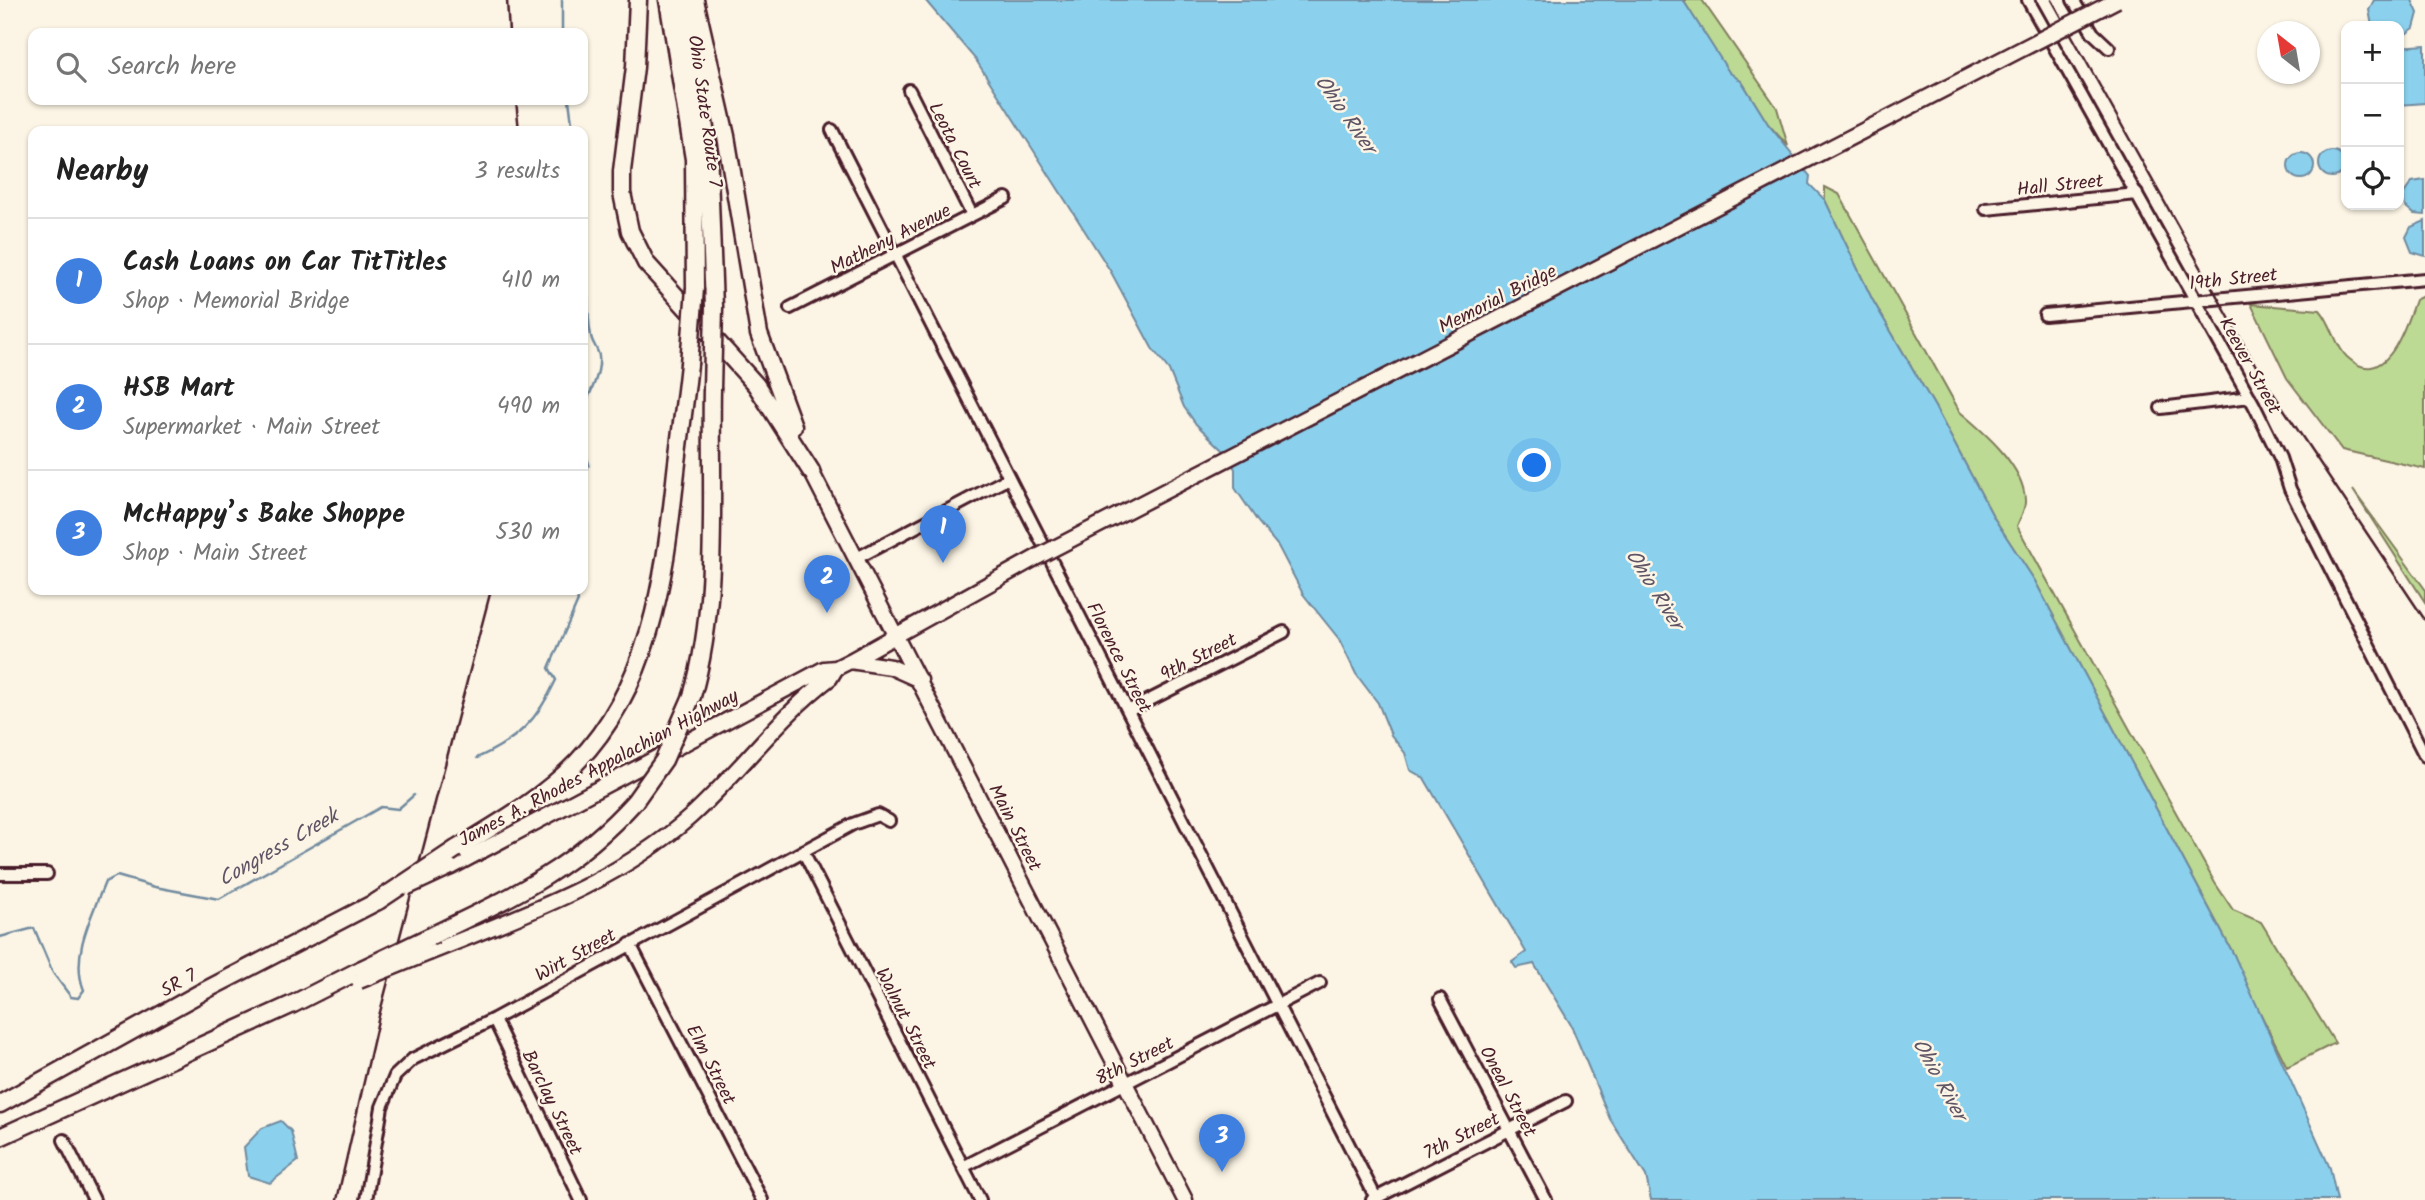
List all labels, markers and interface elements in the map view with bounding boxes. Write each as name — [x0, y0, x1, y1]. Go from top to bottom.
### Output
north arrow — [2257, 21, 2320, 84]
map controls — [2341, 21, 2404, 210]
button: + — [2341, 21, 2404, 84]
search box — [28, 28, 588, 105]
street label: Ohio State Route 7 — [678, 33, 730, 191]
text: Search here — [108, 46, 236, 88]
icon: search — [52, 48, 90, 86]
water label: Ohio River — [1306, 69, 1386, 164]
button: − — [2341, 84, 2404, 147]
street label: Leota Court — [919, 97, 989, 195]
button: locate — [2341, 147, 2404, 210]
text: Nearby — [56, 148, 148, 196]
text: 3 results — [474, 154, 560, 190]
street label: Hall Street — [2015, 166, 2106, 205]
street label: Matheny Avenue — [825, 196, 957, 283]
text: Cash Loans on Car TitTitles — [123, 242, 447, 284]
street label: Memorial Bridge — [1434, 257, 1563, 342]
street label: 19th Street — [2188, 260, 2279, 300]
text: 1 — [76, 263, 82, 299]
text: 410 m — [501, 263, 560, 299]
text: Shop · Memorial Bridge — [123, 284, 349, 320]
street label: Keever Street — [2210, 312, 2289, 421]
text: HSB Mart — [123, 368, 235, 410]
text: 2 — [72, 389, 86, 425]
text: 490 m — [497, 389, 560, 425]
text: Supermarket · Main Street — [123, 410, 380, 446]
your location — [1517, 448, 1551, 482]
text: McHappy’s Bake Shoppe — [123, 494, 405, 536]
pin: 1 — [920, 505, 966, 563]
text: 3 — [73, 515, 85, 551]
text: 530 m — [495, 515, 560, 551]
text: Shop · Main Street — [123, 536, 307, 572]
water label: Ohio River — [1616, 543, 1694, 640]
pin: 2 — [804, 555, 850, 613]
street label: Florence Street — [1077, 597, 1159, 719]
street label: 9th Street — [1155, 625, 1243, 690]
street label: James A. Rhodes Appalachian Highway — [453, 681, 745, 856]
street label: Main Street — [979, 779, 1049, 877]
water label: Congress Creek — [212, 799, 348, 896]
street label: Wirt Street — [530, 921, 623, 990]
street label: SR 7 — [155, 961, 204, 1006]
street label: Walnut Street — [867, 963, 944, 1076]
street label: Elm Street — [677, 1019, 744, 1111]
street label: 8th Street — [1090, 1029, 1180, 1094]
water label: Ohio River — [1903, 1033, 1977, 1130]
street label: Oneal Street — [1471, 1041, 1544, 1144]
street label: Barclay Street — [513, 1045, 590, 1161]
street label: 7th Street — [1419, 1104, 1506, 1169]
pin: 3 — [1199, 1114, 1245, 1172]

